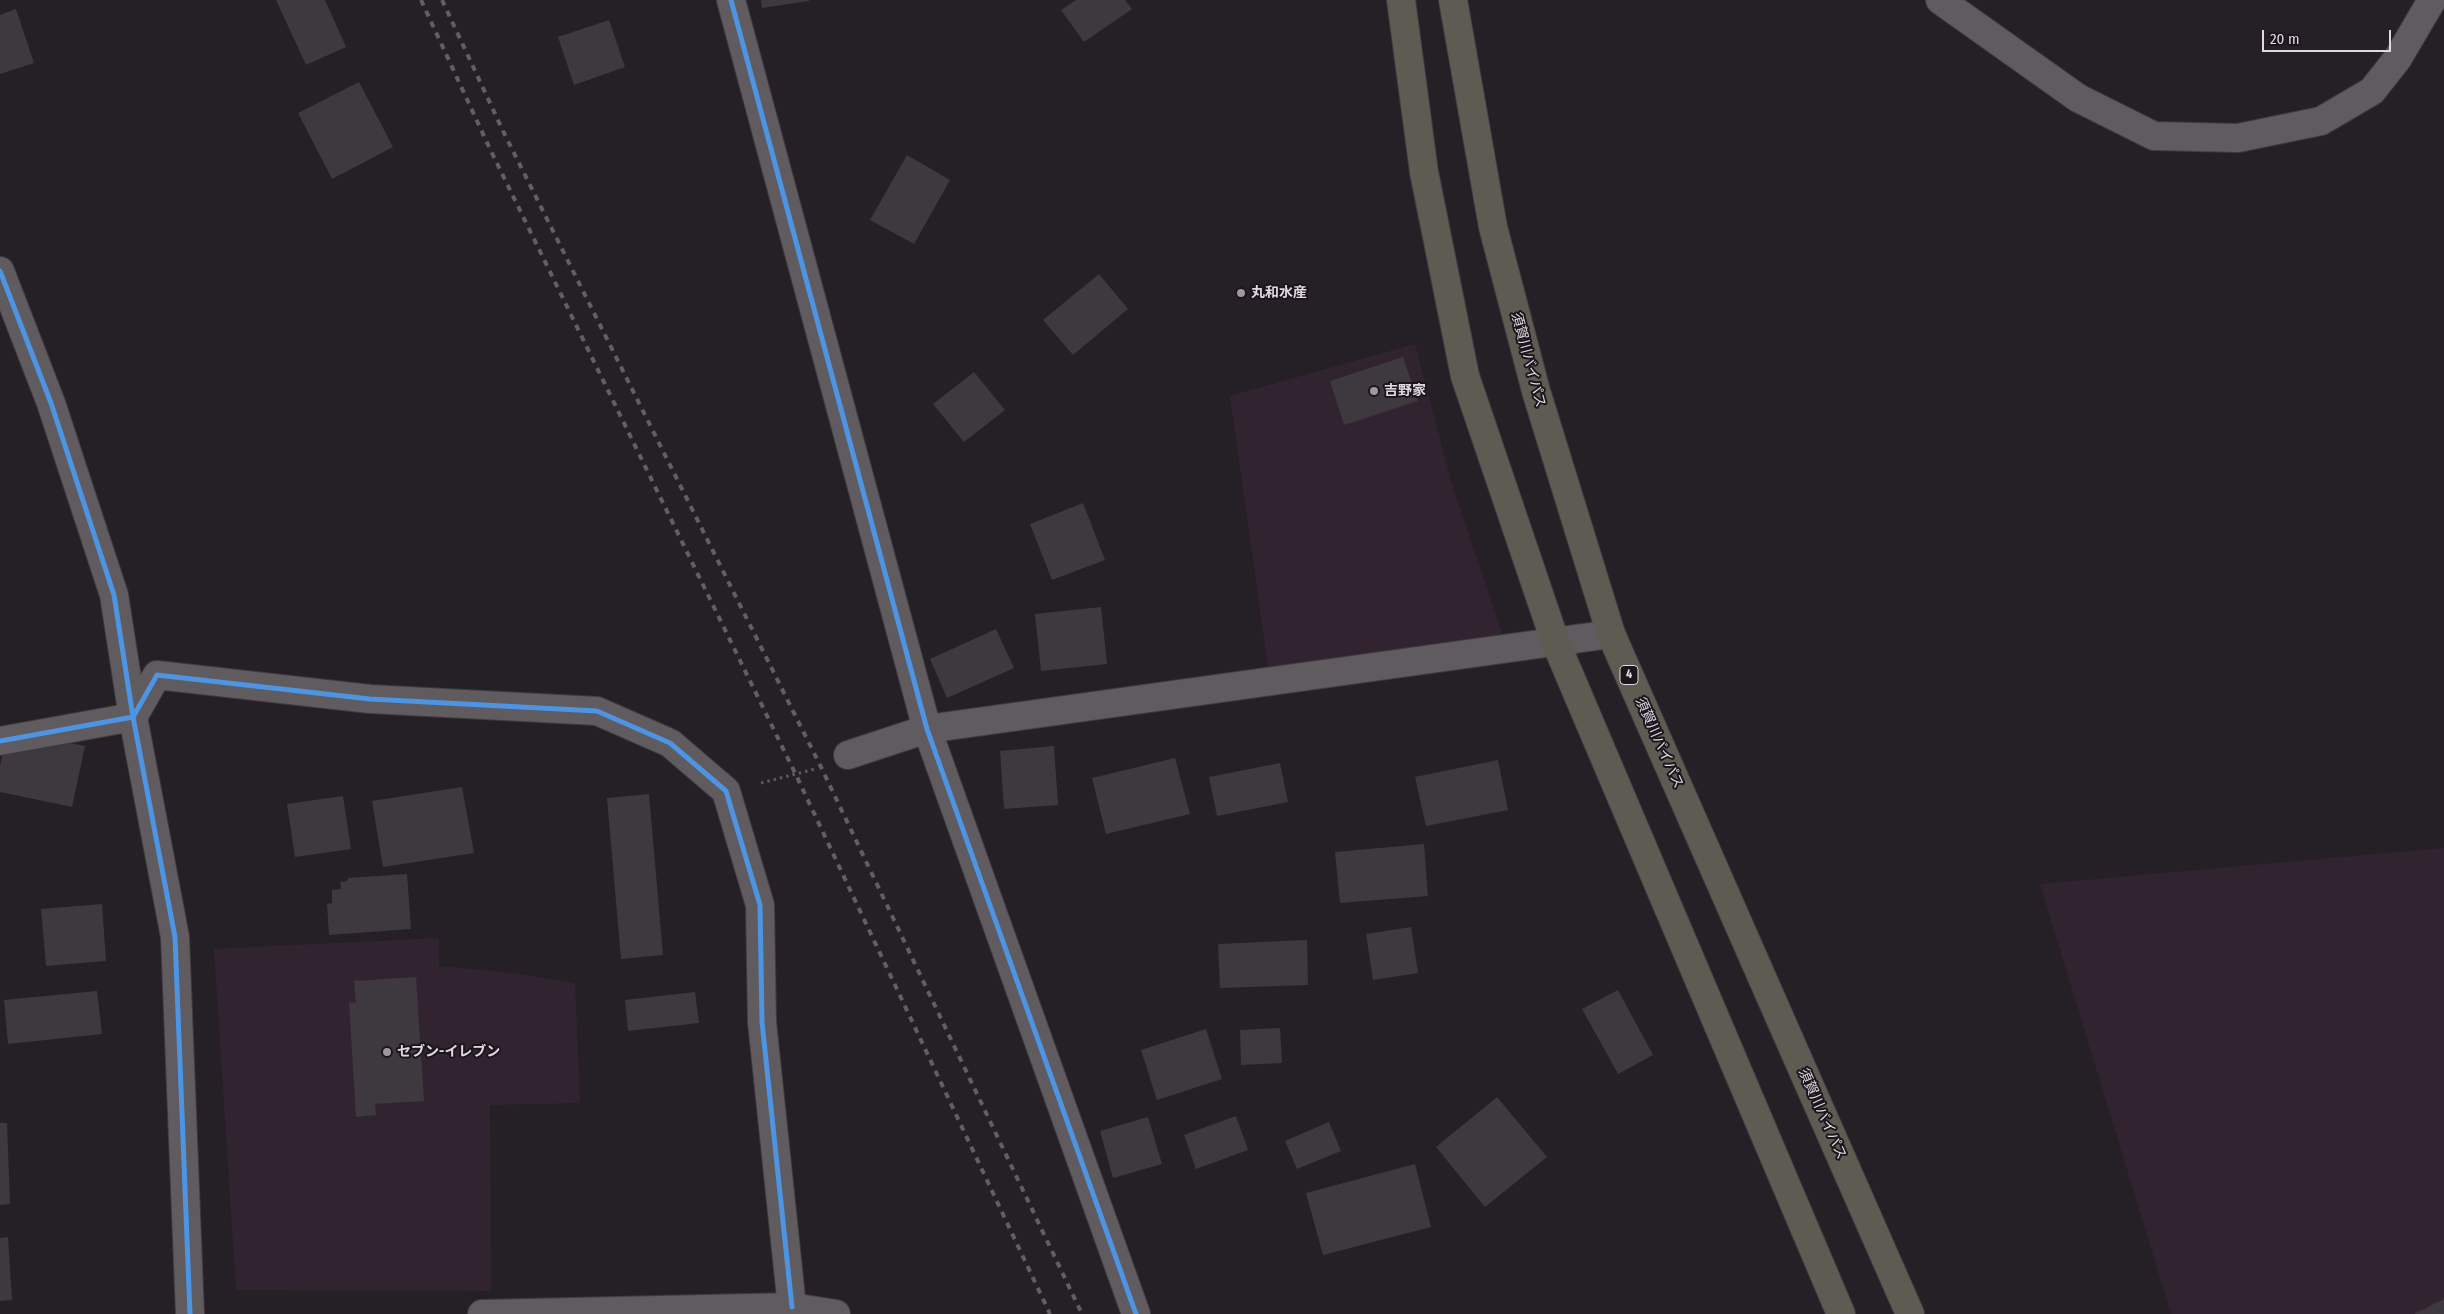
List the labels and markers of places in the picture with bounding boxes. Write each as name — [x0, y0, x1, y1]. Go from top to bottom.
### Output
place label: 丸和水産 — [1251, 285, 1307, 301]
marker: 丸和水産 — [1235, 287, 1247, 299]
place label: 吉野家 — [1384, 383, 1426, 399]
marker: 吉野家 — [1368, 385, 1380, 397]
place label: セブン-イレブン — [397, 1044, 500, 1060]
marker: セブン-イレブン — [381, 1046, 393, 1058]

